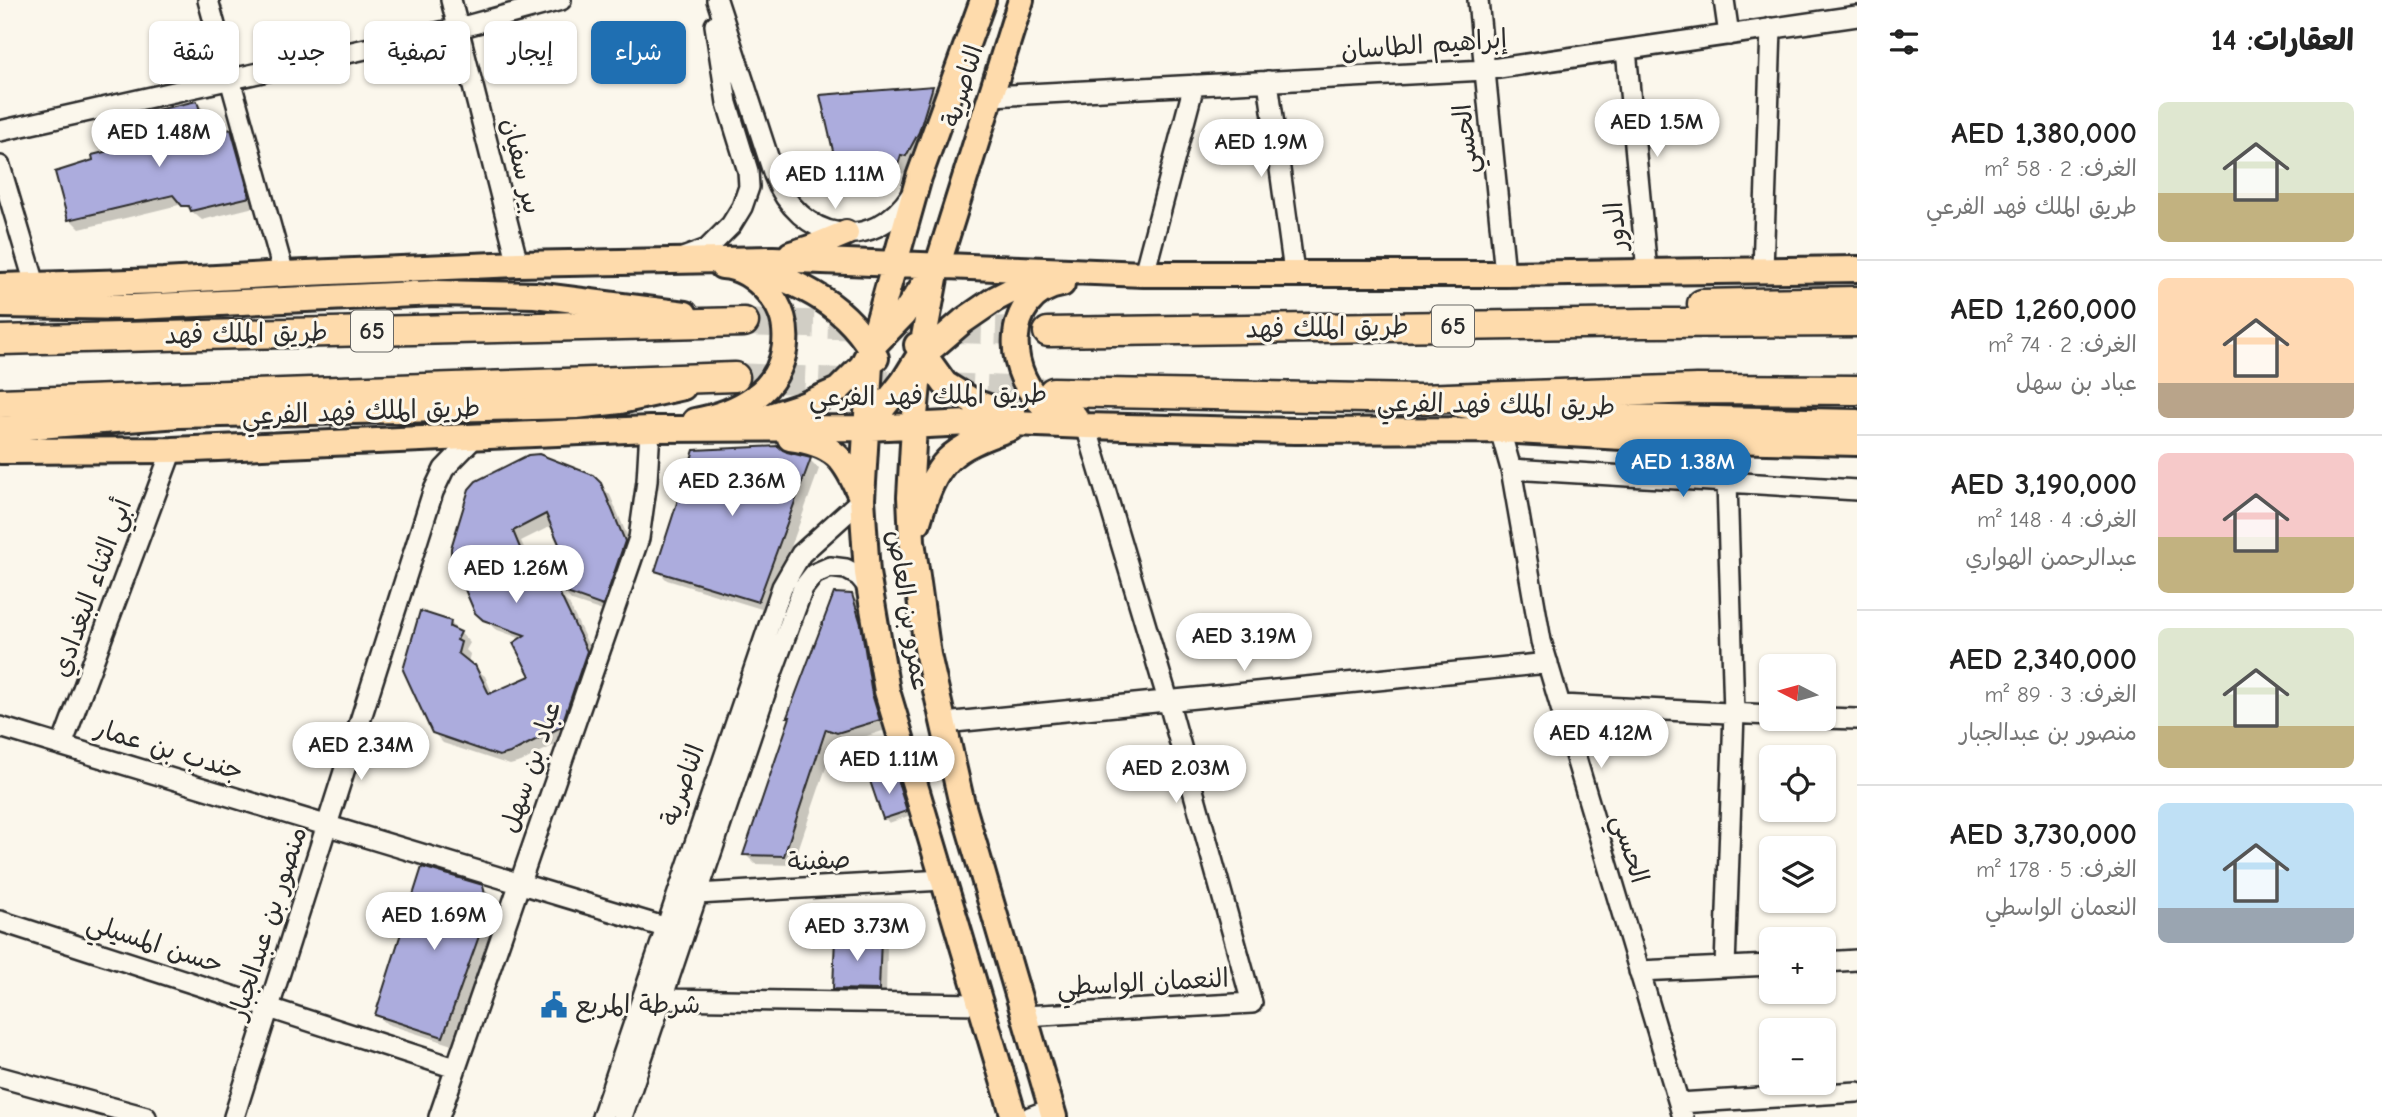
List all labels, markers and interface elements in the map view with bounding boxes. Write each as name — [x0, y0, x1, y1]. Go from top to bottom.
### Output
chip: شقة — [149, 21, 239, 84]
chip: جديد — [253, 21, 350, 84]
chip: تصفية — [364, 21, 470, 84]
chip: إيجار — [484, 21, 577, 84]
chip: شراء — [591, 21, 686, 84]
icon: filters — [1885, 23, 1923, 61]
text: العقارات: 14 — [2211, 23, 2354, 58]
street label: إبراهيم الطاسان — [1340, 24, 1508, 70]
street label: الناصرية — [936, 41, 990, 131]
pin: AED 1.5M — [1585, 100, 1729, 159]
street label: الحسي — [1447, 102, 1492, 175]
text: AED 1.5M — [1611, 108, 1703, 135]
pin: AED 1.48M — [79, 110, 239, 169]
street label: بير سفيان — [495, 115, 547, 217]
text: AED 1,380,000 — [1951, 116, 2137, 151]
text: AED 1.48M — [107, 118, 211, 145]
pin: AED 1.9M — [1189, 120, 1333, 179]
text: AED 1.9M — [1215, 128, 1307, 155]
icon: home — [2214, 130, 2298, 214]
pin: AED 1.11M — [755, 152, 915, 211]
text: الغرف: 2 · 58 m² — [1984, 155, 2137, 182]
text: AED 1.11M — [786, 160, 884, 187]
text: طريق الملك فهد الفرعي — [1926, 193, 2137, 220]
street label: الدور — [1599, 201, 1633, 253]
text: AED 1,260,000 — [1951, 292, 2137, 327]
road number: 65 — [1432, 306, 1474, 346]
icon: home — [2214, 306, 2298, 390]
road number: 65 — [351, 310, 393, 352]
street label: طريق الملك فهد — [1245, 312, 1409, 344]
street label: طريق الملك فهد — [164, 318, 328, 350]
text: الغرف: 2 · 74 m² — [1988, 331, 2137, 358]
text: عباد بن سهل — [2016, 369, 2137, 396]
street label: طريق الملك فهد الفرعي — [809, 379, 1048, 420]
street label: طريق الملك فهد الفرعي — [1376, 388, 1615, 429]
street label: طريق الملك فهد الفرعي — [241, 393, 481, 438]
pin: AED 1.38M — [1603, 440, 1763, 499]
text: AED 1.38M — [1631, 448, 1735, 475]
pin: AED 2.36M — [652, 458, 812, 518]
text: AED 2.36M — [679, 467, 785, 494]
text: AED 3,190,000 — [1951, 467, 2137, 502]
icon: home — [2214, 481, 2298, 565]
street label: أبي الثناء البغدادي — [45, 494, 145, 684]
text: الغرف: 4 · 148 m² — [1977, 506, 2137, 533]
street label: عمرو بن العاص — [880, 528, 936, 694]
text: عبدالرحمن الهواري — [1965, 544, 2137, 571]
pin: AED 1.26M — [436, 546, 596, 605]
text: AED 1.26M — [464, 554, 568, 581]
pin: AED 3.19M — [1164, 614, 1324, 673]
text: AED 3.19M — [1192, 622, 1296, 649]
text: AED 2,340,000 — [1949, 642, 2137, 677]
north arrow — [1759, 654, 1836, 732]
map controls — [1759, 654, 1836, 1095]
icon: home — [2214, 656, 2298, 740]
text: الغرف: 3 · 89 m² — [1985, 681, 2137, 708]
street label: عباد بن سهل — [494, 697, 568, 837]
pin: AED 4.12M — [1521, 710, 1681, 770]
street label: جندب بن عمار — [90, 713, 247, 787]
text: AED 4.12M — [1550, 719, 1652, 746]
text: منصور بن عبدالجبار — [1960, 719, 2137, 746]
pin: AED 2.34M — [281, 722, 441, 782]
text: AED 2.34M — [308, 731, 414, 758]
pin: AED 1.11M — [809, 736, 969, 796]
street label: الناصرية — [655, 740, 711, 830]
text: AED 1.11M — [840, 745, 938, 772]
button: locate — [1759, 745, 1836, 822]
pin: AED 2.03M — [1096, 746, 1256, 805]
text: AED 2.03M — [1122, 754, 1230, 781]
street label: الحسي — [1599, 811, 1655, 889]
text: AED 3,730,000 — [1950, 817, 2137, 852]
street label: منصور بن عبدالجبار — [222, 823, 313, 1025]
icon: home — [2214, 831, 2298, 915]
button: layers — [1759, 836, 1836, 913]
street label: صفينة — [787, 844, 851, 878]
text: الغرف: 5 · 178 m² — [1976, 856, 2137, 883]
pin: AED 1.69M — [354, 892, 514, 952]
text: النعمان الواسطي — [1985, 894, 2137, 921]
text: AED 1.69M — [382, 901, 486, 928]
pin: AED 3.73M — [777, 904, 937, 963]
street label: حسن المسيلي — [81, 908, 227, 987]
text: AED 3.73M — [805, 912, 909, 939]
button: + — [1759, 927, 1836, 1004]
street label: النعمان الواسطي — [1056, 964, 1230, 1009]
public building icon: شرطة المربع — [539, 990, 569, 1020]
place label: شرطة المربع — [575, 990, 700, 1023]
button: − — [1759, 1018, 1836, 1095]

